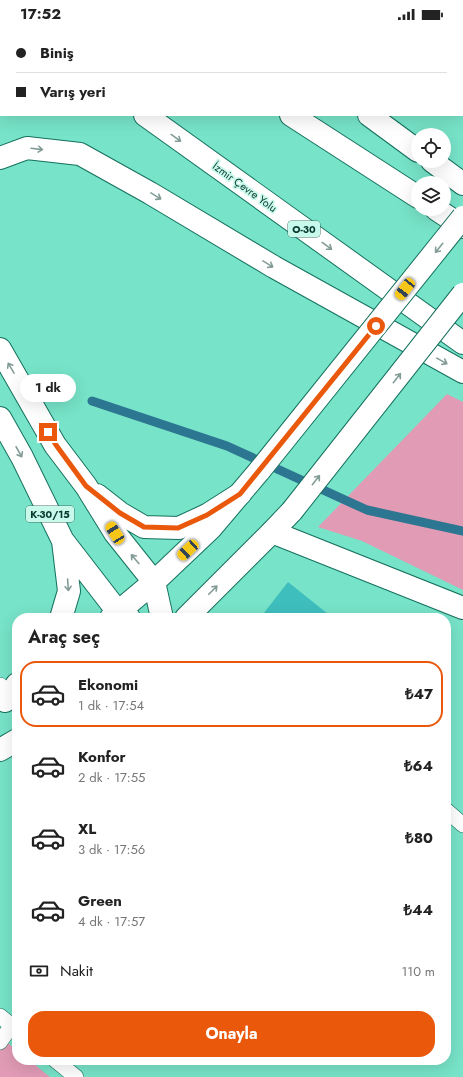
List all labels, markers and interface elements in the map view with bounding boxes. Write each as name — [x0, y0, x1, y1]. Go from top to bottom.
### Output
text: 17:52 — [20, 3, 61, 25]
text: Biniş — [40, 42, 74, 64]
text: Varış yeri — [40, 81, 106, 103]
map controls — [411, 128, 451, 216]
button: locate — [411, 128, 451, 168]
one-way arrow — [171, 134, 182, 142]
one-way arrow — [30, 146, 43, 153]
street label: İzmir Çevre Yolu — [210, 158, 280, 216]
button: layers — [411, 176, 451, 216]
one-way arrow — [150, 193, 162, 201]
road number: O-30 — [288, 221, 320, 237]
one-way arrow — [322, 242, 333, 250]
one-way arrow — [434, 242, 443, 253]
one-way arrow — [262, 260, 274, 268]
car — [393, 276, 417, 302]
route start — [367, 317, 385, 335]
one-way arrow — [436, 357, 448, 365]
one-way arrow — [7, 362, 15, 374]
one-way arrow — [392, 373, 401, 384]
callout: 1 dk — [20, 374, 76, 402]
text: 1 dk — [35, 378, 61, 397]
route end — [39, 423, 57, 441]
one-way arrow — [16, 446, 24, 458]
one-way arrow — [312, 474, 320, 485]
road number: K-30/15 — [26, 506, 74, 522]
car — [104, 520, 126, 546]
car — [175, 537, 201, 563]
one-way arrow — [131, 553, 140, 564]
one-way arrow — [65, 578, 72, 591]
one-way arrow — [208, 586, 218, 595]
text: Araç seç — [28, 624, 100, 650]
text: Ekonomi — [78, 674, 138, 696]
icon: car — [30, 676, 66, 712]
text: ₺47 — [405, 683, 433, 705]
text: 1 dk · 17:54 — [78, 696, 144, 715]
text: Konfor — [78, 746, 126, 768]
icon: car — [30, 748, 66, 784]
text: ₺64 — [404, 755, 433, 777]
text: 2 dk · 17:55 — [78, 768, 145, 787]
text: XL — [78, 818, 96, 840]
icon: car — [30, 820, 66, 856]
text: ₺80 — [405, 827, 433, 849]
text: 3 dk · 17:56 — [78, 840, 145, 859]
text: Green — [78, 890, 122, 912]
icon: car — [30, 892, 66, 928]
text: ₺44 — [403, 899, 433, 921]
text: 4 dk · 17:57 — [78, 912, 145, 931]
icon: cash — [28, 960, 50, 982]
text: Nakit — [60, 960, 93, 982]
text: 110 m — [401, 962, 435, 981]
button: Onayla — [28, 1011, 435, 1057]

